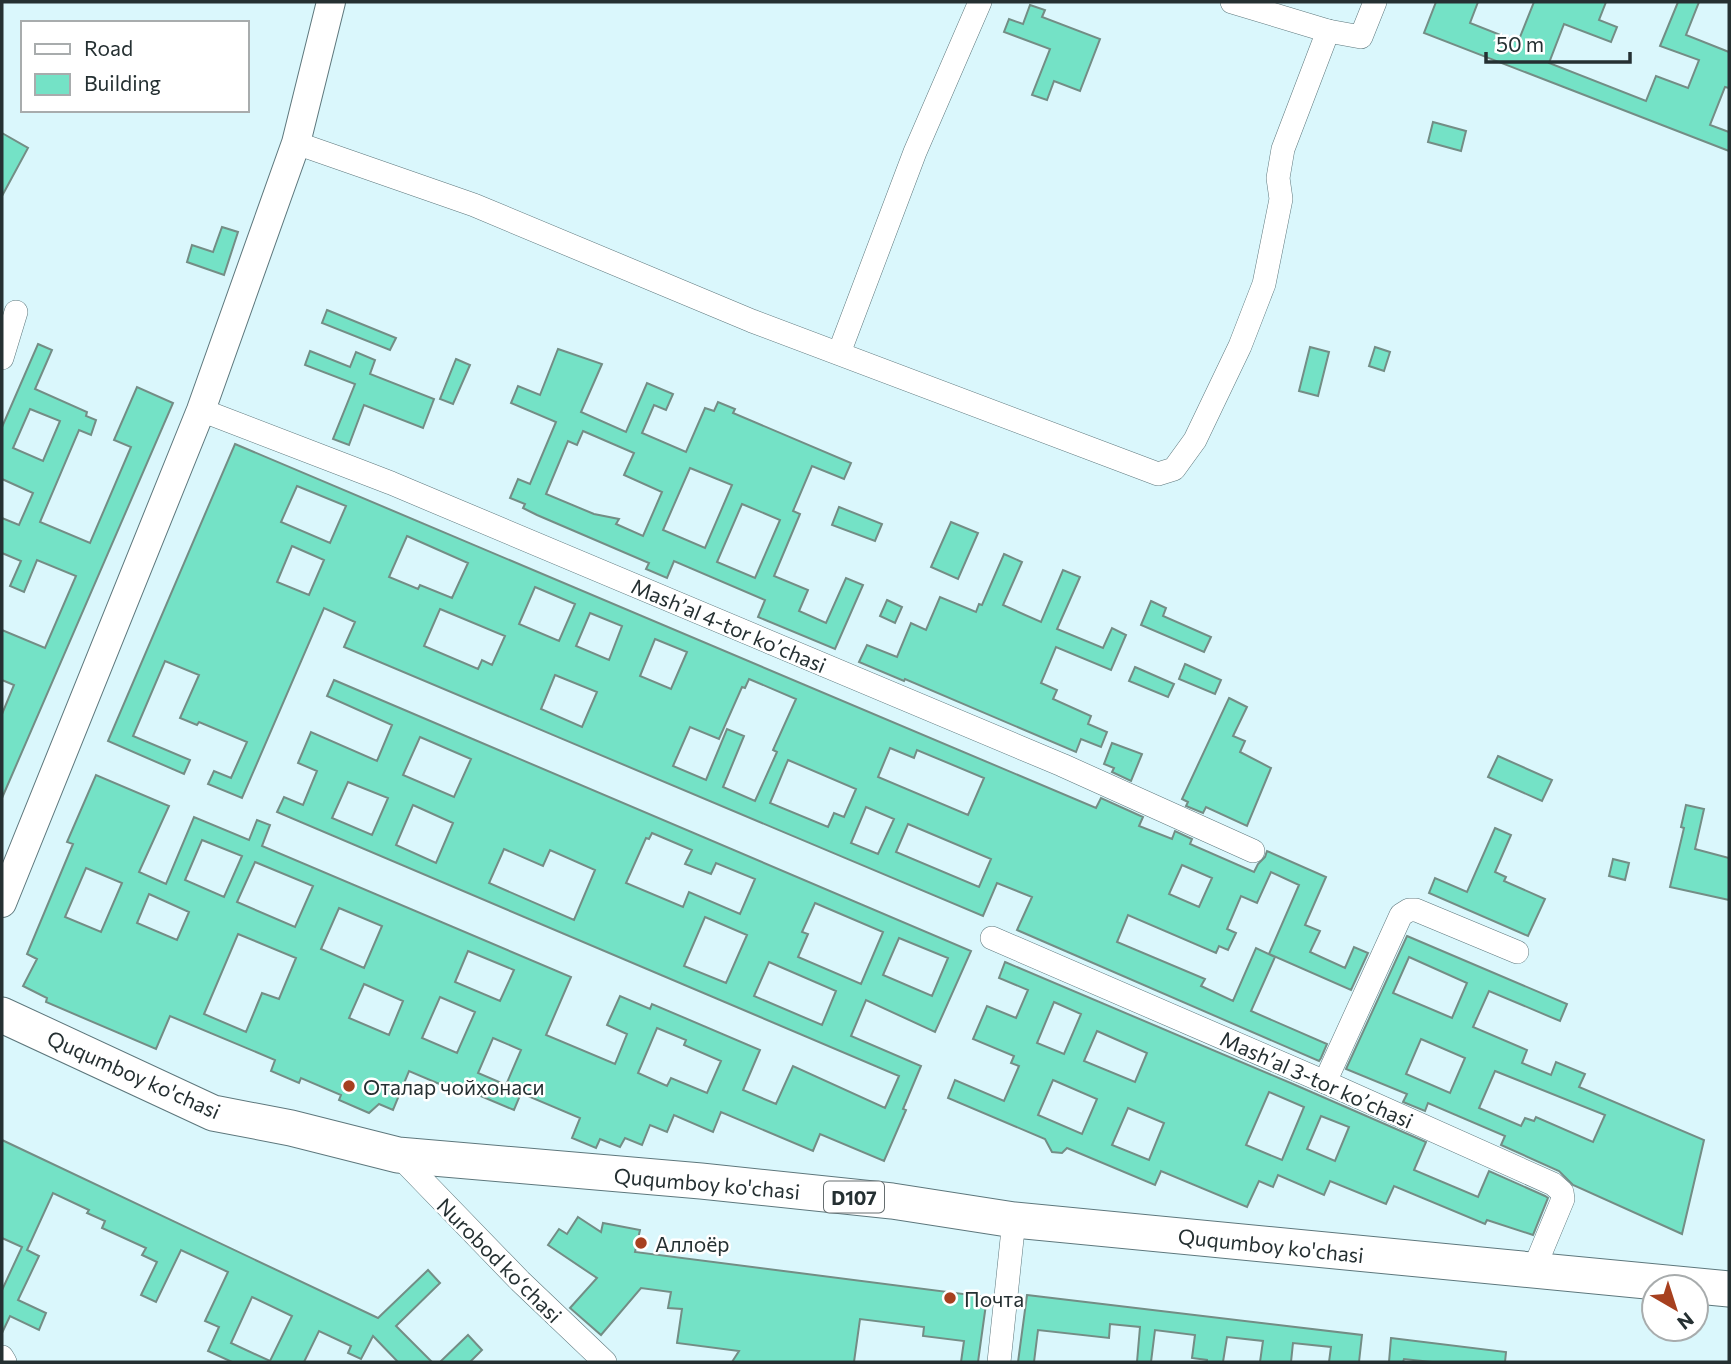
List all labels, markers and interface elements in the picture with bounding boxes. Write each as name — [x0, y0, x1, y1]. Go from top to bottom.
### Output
legend — [21, 21, 248, 112]
scale bar — [1486, 21, 1630, 65]
text: 50 m — [1496, 31, 1544, 56]
text: Road — [84, 35, 133, 60]
text: Building — [84, 70, 161, 95]
street label: Mashʼal 4-tor koʼchasi — [628, 573, 830, 677]
street label: Ququmboy ko'chasi — [44, 1025, 224, 1123]
street label: Mashʼal 3-tor koʼchasi — [1217, 1025, 1417, 1133]
place label: Оталар чойхонаси — [363, 1074, 545, 1099]
marker: Оталар чойхонаси — [341, 1078, 357, 1094]
street label: Ququmboy ko'chasi — [613, 1162, 801, 1204]
road number: D107 — [824, 1182, 884, 1212]
street label: Nurobod koʻchasi — [433, 1193, 567, 1327]
street label: Ququmboy ko'chasi — [1177, 1223, 1365, 1267]
place label: Аллоёр — [655, 1231, 730, 1256]
marker: Аллоёр — [633, 1235, 649, 1251]
north arrow — [1640, 1273, 1710, 1343]
place label: Почта — [964, 1286, 1024, 1311]
marker: Почта — [942, 1290, 958, 1306]
text: N — [1673, 1308, 1699, 1335]

